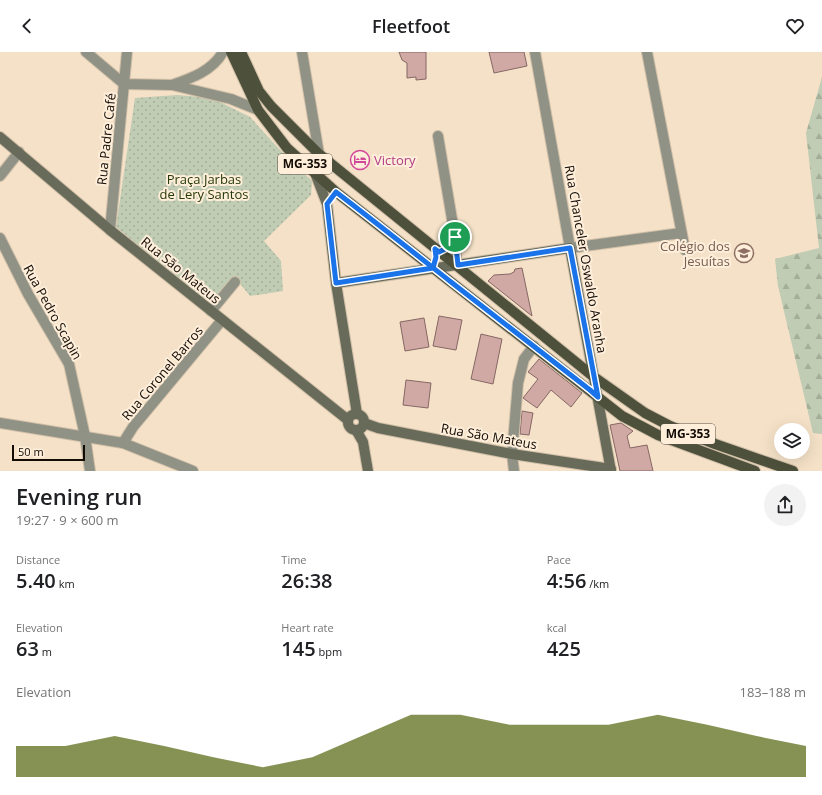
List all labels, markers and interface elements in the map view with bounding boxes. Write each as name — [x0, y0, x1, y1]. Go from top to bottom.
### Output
text: Fleetfoot — [372, 14, 450, 38]
icon: back — [16, 15, 38, 37]
icon: heart — [784, 15, 806, 37]
street label: Rua Padre Café — [92, 92, 120, 186]
hotel icon: Victory — [349, 149, 371, 171]
place label: Victory — [374, 151, 416, 169]
road number: MG-353 — [278, 154, 332, 174]
street label: Rua Chanceler Oswaldo Aranha — [561, 164, 611, 354]
park label: Praça Jarbas de Lery Santos — [160, 170, 248, 203]
pin — [438, 220, 472, 254]
icon: arrive — [444, 226, 466, 248]
street label: Rua São Mateus — [138, 232, 224, 308]
place label: Colégio dos Jesuítas — [660, 237, 730, 270]
school or university icon: Colégio dos Jesuítas — [733, 242, 755, 264]
street label: Rua Pedro Scapin — [19, 261, 87, 363]
street label: Rua Coronel Barros — [117, 322, 207, 424]
street label: Rua São Mateus — [440, 419, 538, 453]
map controls — [774, 423, 810, 459]
button: layers — [774, 423, 810, 459]
road number: MG-353 — [661, 424, 715, 444]
scale bar — [12, 443, 85, 462]
text: 50 m — [18, 444, 44, 459]
text: Evening run — [16, 481, 142, 511]
button: share — [764, 484, 806, 526]
text: 19:27 · 9 × 600 m — [16, 511, 119, 529]
text: Distance — [16, 552, 60, 567]
text: Time — [281, 552, 307, 567]
text: Pace — [547, 552, 571, 567]
text: 5.40 — [16, 567, 56, 594]
text: 26:38 — [281, 567, 333, 594]
text: 4:56 — [547, 567, 586, 594]
text: km — [56, 576, 75, 591]
text: /km — [586, 576, 609, 591]
text: Elevation — [16, 620, 63, 635]
text: Heart rate — [281, 620, 334, 635]
text: kcal — [547, 620, 567, 635]
text: 63 — [16, 635, 39, 662]
text: 145 — [281, 635, 316, 662]
text: 425 — [547, 635, 581, 662]
text: m — [39, 644, 52, 659]
text: bpm — [316, 644, 342, 659]
text: Elevation — [16, 683, 71, 701]
text: 183–188 m — [739, 683, 806, 701]

